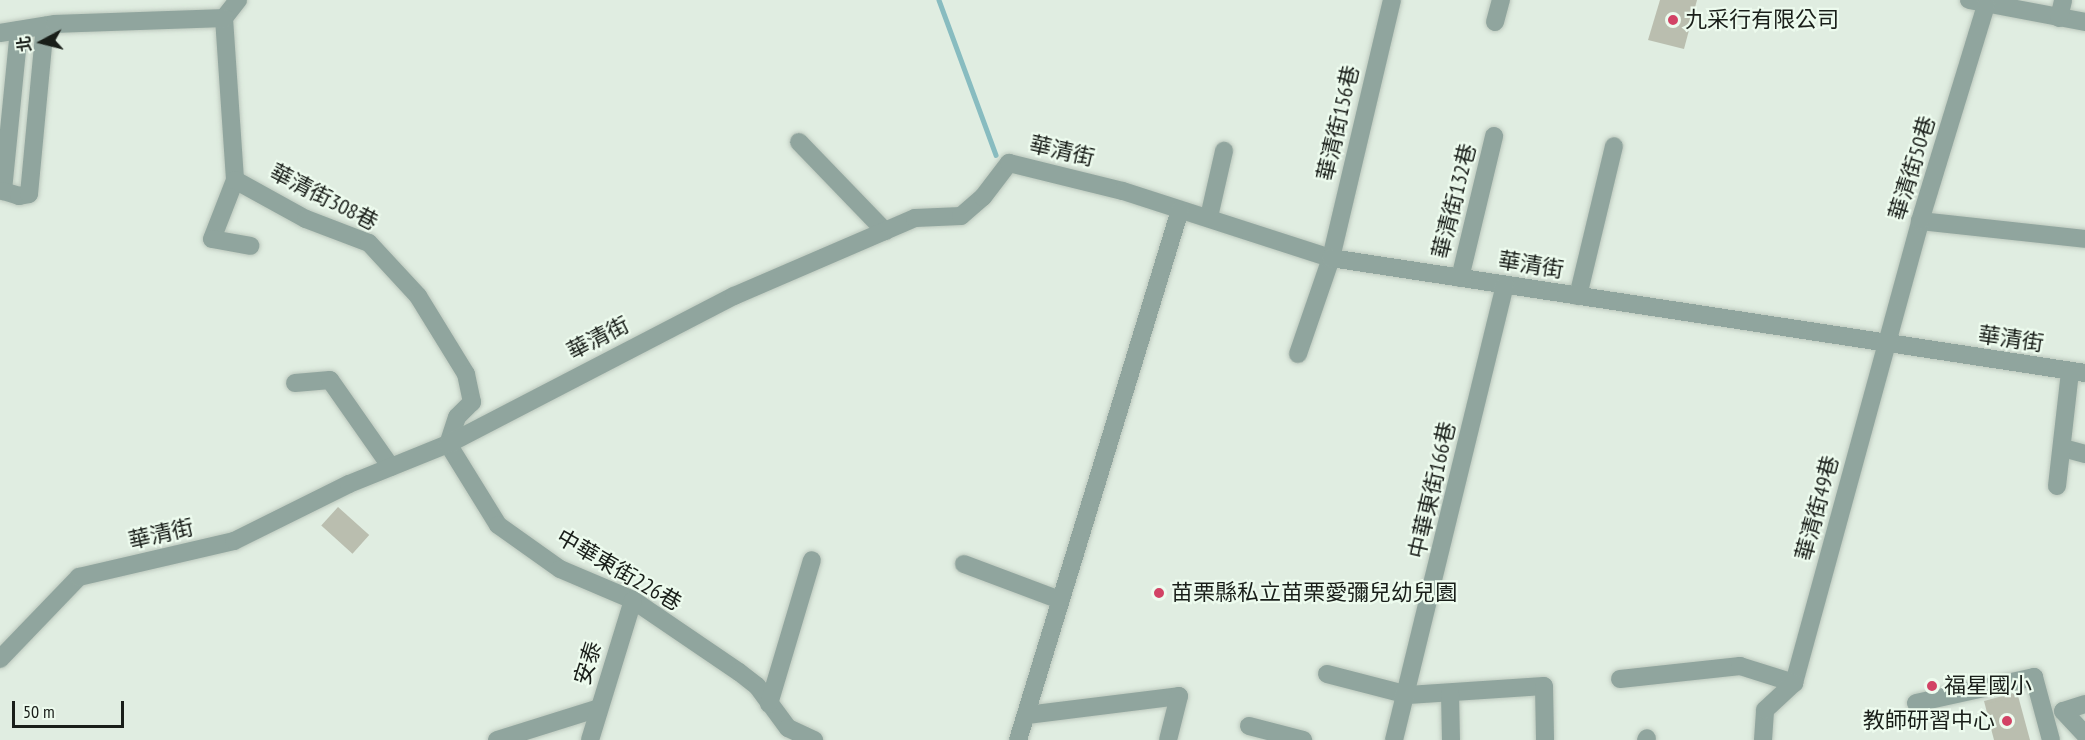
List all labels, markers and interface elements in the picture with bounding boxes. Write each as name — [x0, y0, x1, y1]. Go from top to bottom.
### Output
place label: 九采行有限公司 — [1685, 7, 1839, 33]
north arrow — [12, 12, 72, 72]
marker: 九采行有限公司 — [1666, 13, 1680, 27]
text: 北 — [13, 35, 35, 53]
street label: 華清街156巷 — [1312, 63, 1364, 183]
street label: 華清街50巷 — [1884, 113, 1940, 223]
street label: 華清街 — [1027, 131, 1097, 171]
street label: 華清街132巷 — [1427, 141, 1481, 261]
street label: 華清街308巷 — [266, 159, 382, 235]
street label: 華清街 — [1496, 247, 1566, 283]
street label: 華清街 — [563, 311, 633, 365]
street label: 華清街 — [1976, 321, 2046, 357]
street label: 中華東街166巷 — [1403, 419, 1461, 561]
street label: 華清街49巷 — [1790, 453, 1844, 563]
street label: 華清街 — [126, 514, 196, 554]
street label: 中華東街226巷 — [552, 524, 686, 616]
place label: 苗栗縣私立苗栗愛彌兒幼兒園 — [1171, 580, 1457, 606]
marker: 苗栗縣私立苗栗愛彌兒幼兒園 — [1152, 586, 1166, 600]
street label: 安泰 — [569, 638, 607, 688]
place label: 福星國小 — [1944, 673, 2032, 699]
marker: 福星國小 — [1925, 679, 1939, 693]
scale bar — [15, 689, 128, 727]
text: 50 m — [23, 700, 55, 723]
place label: 教師研習中心 — [1863, 708, 1995, 734]
marker: 教師研習中心 — [2000, 714, 2014, 728]

